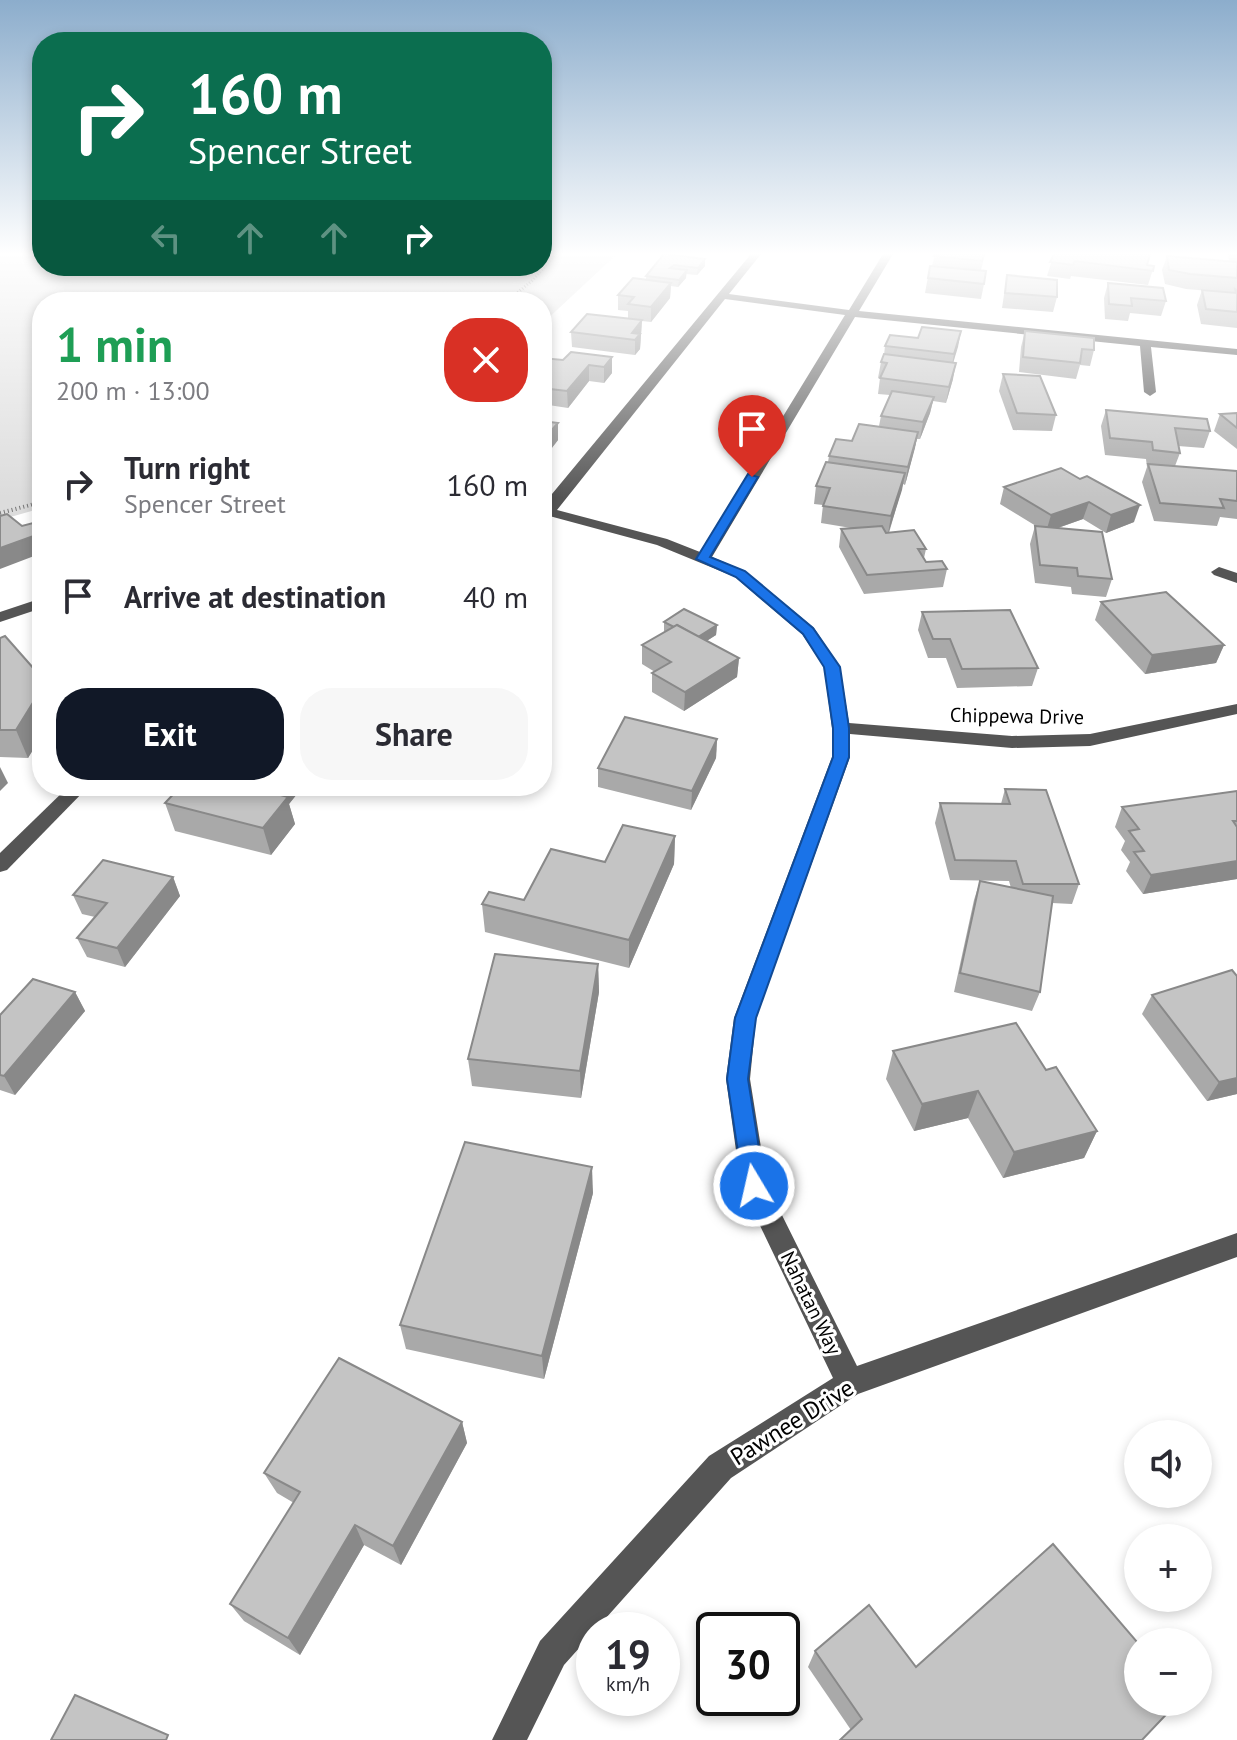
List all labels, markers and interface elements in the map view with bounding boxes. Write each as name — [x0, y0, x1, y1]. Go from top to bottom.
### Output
text: 160 m — [188, 57, 343, 129]
icon: right — [56, 64, 160, 168]
text: Spencer Street — [188, 127, 412, 174]
icon: left — [144, 216, 188, 260]
icon: ahead — [228, 216, 272, 260]
icon: ahead — [312, 216, 356, 260]
icon: right — [396, 216, 440, 260]
text: 1 min — [56, 313, 173, 375]
button: close — [444, 318, 528, 402]
text: 200 m · 13:00 — [56, 374, 210, 407]
pin — [718, 395, 786, 477]
icon: arrive — [730, 407, 774, 451]
text: Turn right — [124, 448, 250, 487]
icon: right — [56, 462, 100, 506]
text: 160 m — [447, 465, 528, 504]
text: Spencer Street — [124, 487, 286, 520]
icon: arrive — [56, 574, 100, 618]
text: Arrive at destination — [124, 577, 386, 616]
text: 40 m — [463, 577, 528, 616]
button: Exit — [56, 688, 284, 780]
button: Share — [300, 688, 528, 780]
street label: Chippewa Drive — [950, 702, 1084, 730]
position arrow — [712, 1144, 796, 1228]
street label: Nahatan Way — [775, 1247, 847, 1360]
street label: Pawnee Drive — [725, 1372, 859, 1472]
map controls — [1124, 1420, 1212, 1716]
button: sound — [1124, 1420, 1212, 1508]
button: + — [1124, 1524, 1212, 1612]
speed limit sign: 30 — [696, 1612, 800, 1716]
text: 19 — [605, 1628, 651, 1680]
button: − — [1124, 1628, 1212, 1716]
text: km/h — [606, 1671, 650, 1697]

